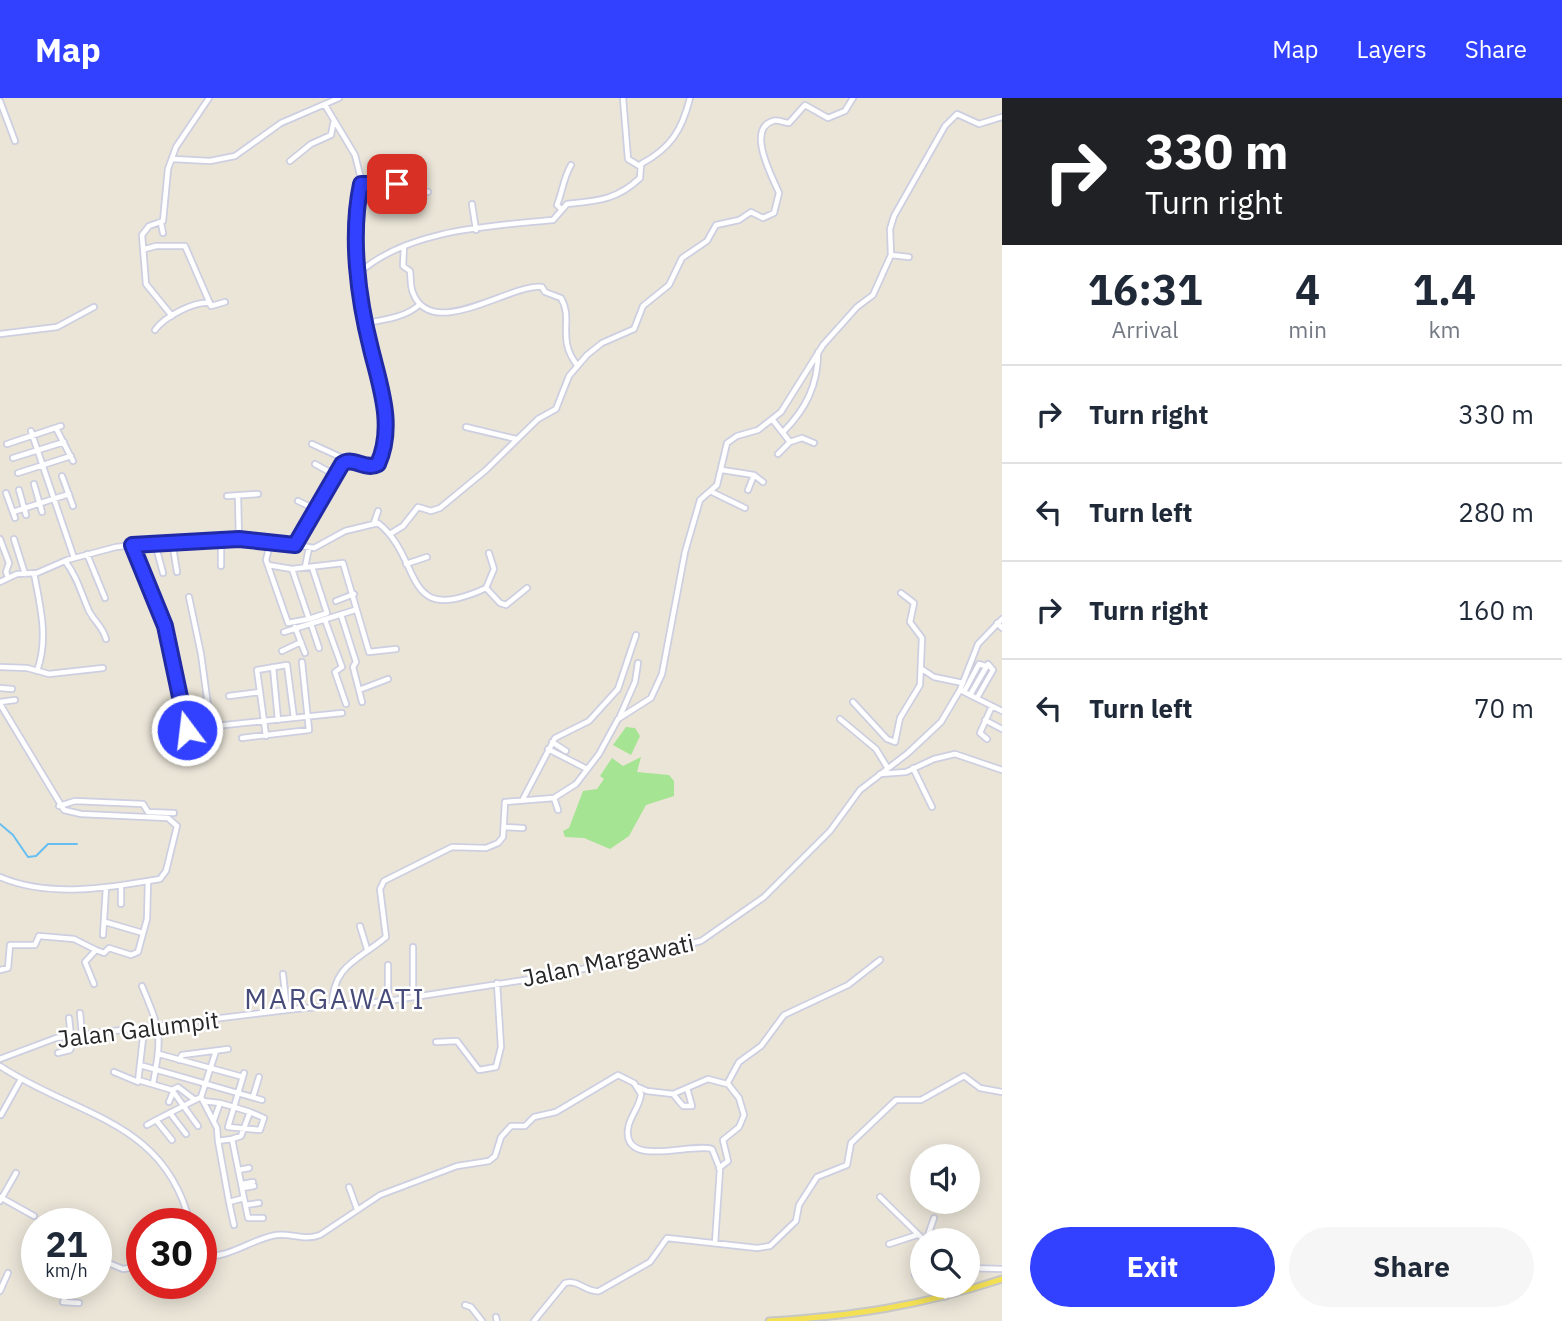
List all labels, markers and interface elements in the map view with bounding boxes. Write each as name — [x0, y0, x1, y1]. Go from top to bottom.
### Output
text: Map — [35, 28, 101, 71]
text: Map — [1272, 33, 1319, 65]
text: Layers — [1357, 33, 1427, 65]
text: Share — [1465, 33, 1527, 65]
text: 330 m — [1145, 119, 1289, 182]
icon: right — [1030, 126, 1121, 217]
pin — [367, 154, 427, 214]
icon: arrive — [378, 165, 416, 203]
text: Turn right — [1145, 181, 1283, 223]
text: 16:31 — [1088, 262, 1202, 317]
text: 4 — [1295, 262, 1320, 317]
text: 1.4 — [1413, 262, 1476, 317]
text: Arrival — [1112, 314, 1179, 344]
text: min — [1288, 314, 1327, 344]
text: km — [1428, 314, 1461, 344]
icon: right — [1030, 395, 1068, 433]
text: Turn right — [1089, 397, 1208, 431]
text: 330 m — [1458, 397, 1534, 431]
icon: left — [1030, 493, 1068, 531]
text: Turn left — [1089, 495, 1192, 529]
text: 280 m — [1458, 495, 1534, 529]
icon: right — [1030, 591, 1068, 629]
text: Turn right — [1089, 593, 1208, 627]
text: 160 m — [1458, 593, 1534, 627]
icon: left — [1030, 689, 1068, 727]
text: Turn left — [1089, 691, 1192, 725]
text: 70 m — [1474, 691, 1534, 725]
position arrow — [150, 693, 224, 767]
street label: Jalan Margawati — [519, 926, 697, 994]
district label: MARGAWATI — [244, 980, 426, 1017]
street label: Jalan Galumpit — [55, 1003, 221, 1055]
map controls — [910, 1144, 980, 1298]
button: sound — [910, 1144, 980, 1214]
speed limit sign: 30 — [126, 1208, 217, 1299]
text: 21 — [45, 1221, 88, 1267]
button: Exit — [1030, 1227, 1275, 1307]
button: Share — [1289, 1227, 1534, 1307]
button: search — [910, 1228, 980, 1298]
text: km/h — [45, 1259, 88, 1282]

